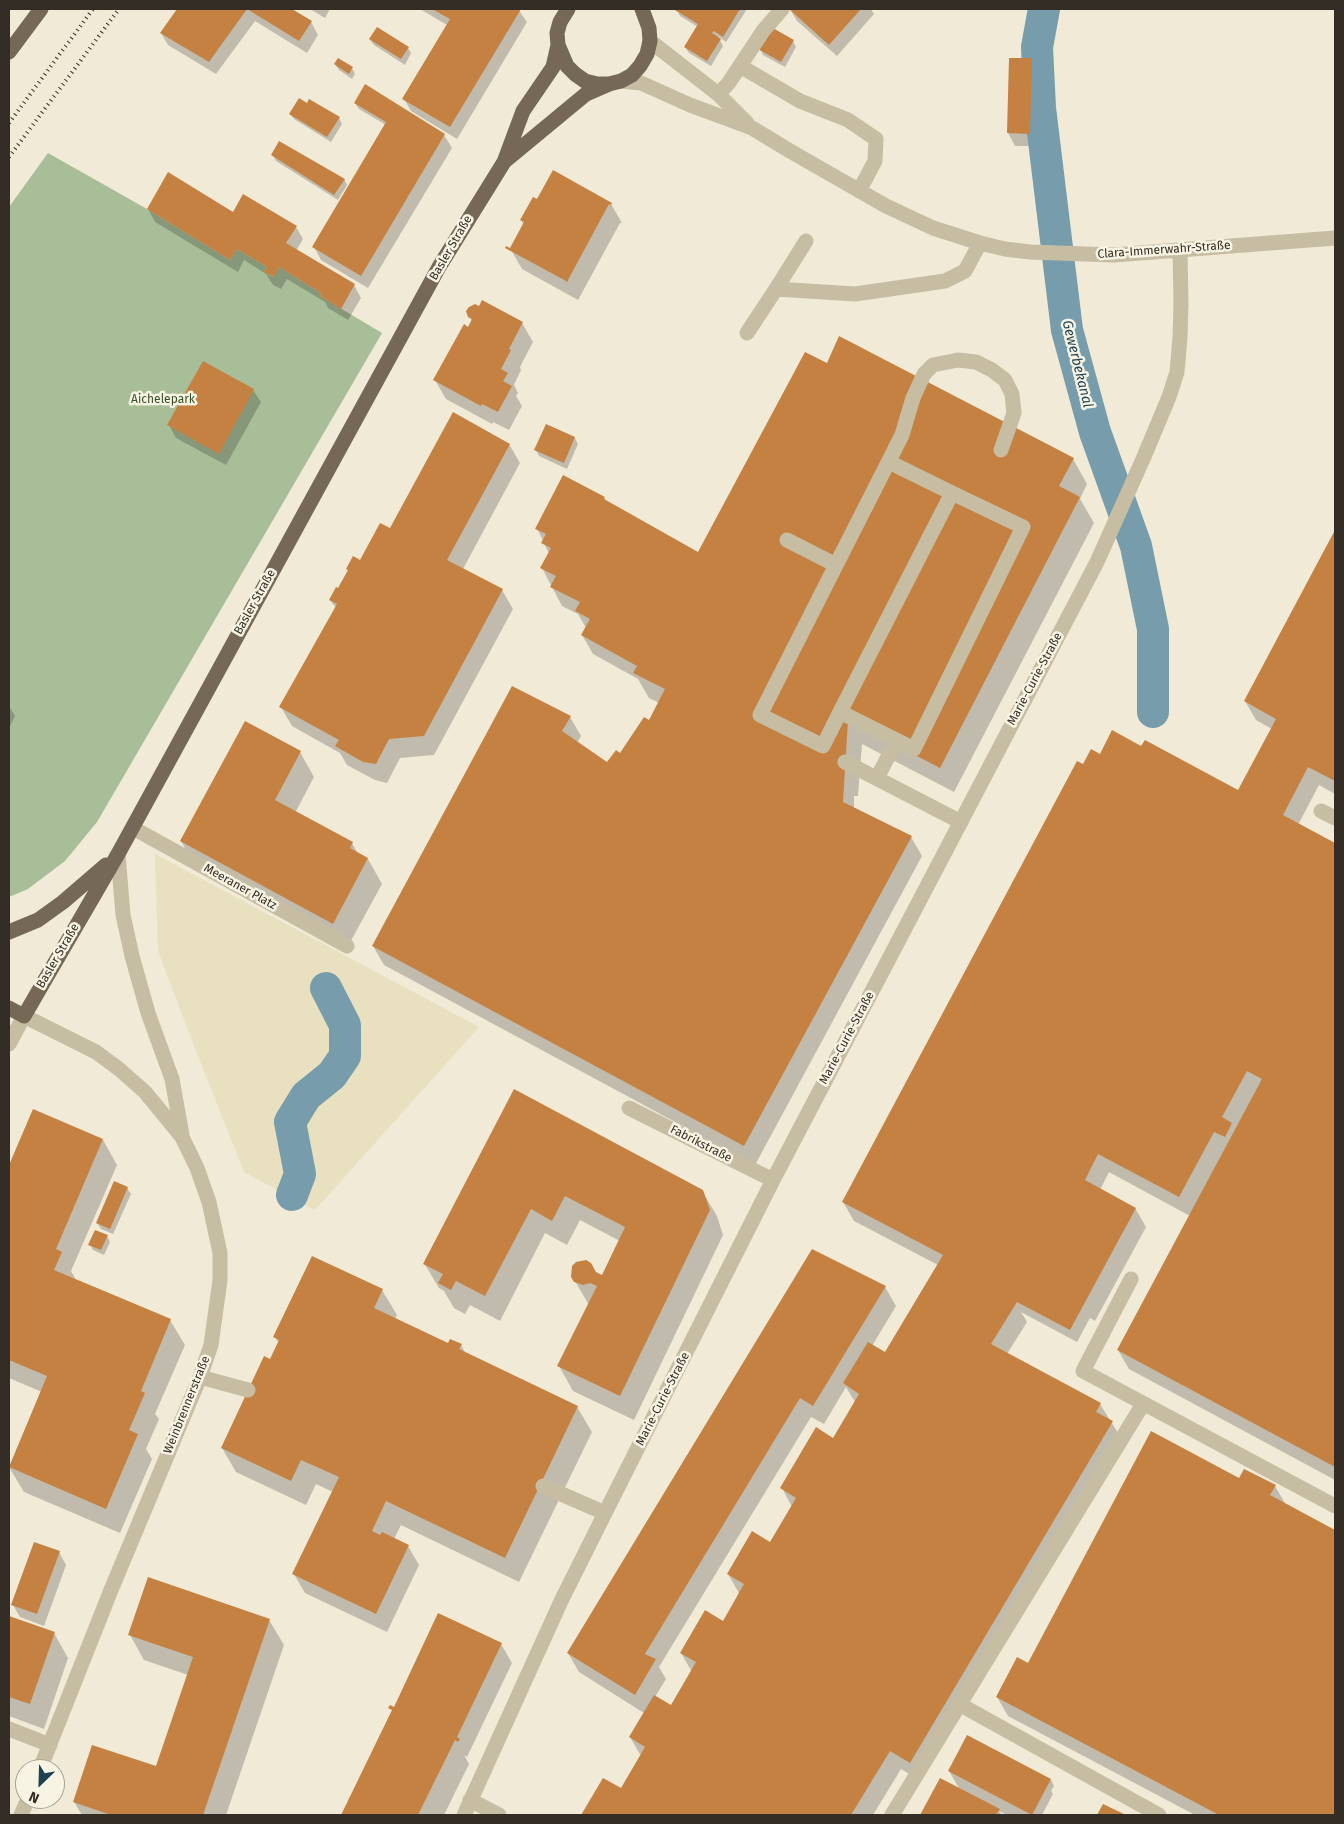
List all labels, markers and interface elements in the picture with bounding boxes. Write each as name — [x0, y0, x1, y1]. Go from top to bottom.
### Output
street label: Basler Straße — [427, 213, 475, 283]
street label: Clara-Immerwahr-Straße — [1097, 238, 1231, 262]
water label: Gewerbekanal — [1058, 319, 1096, 409]
park label: Aichelepark — [131, 393, 195, 407]
street label: Basler Straße — [231, 567, 279, 637]
street label: Marie-Curie-Straße — [1004, 630, 1066, 728]
street label: Meeraner Platz — [201, 861, 279, 913]
street label: Basler Straße — [34, 921, 82, 991]
street label: Marie-Curie-Straße — [816, 989, 878, 1087]
street label: Fabrikstraße — [668, 1122, 734, 1166]
street label: Marie-Curie-Straße — [633, 1350, 693, 1448]
street label: Weinbrennerstraße — [161, 1354, 213, 1456]
north arrow — [15, 1759, 65, 1809]
text: N — [26, 1788, 42, 1807]

